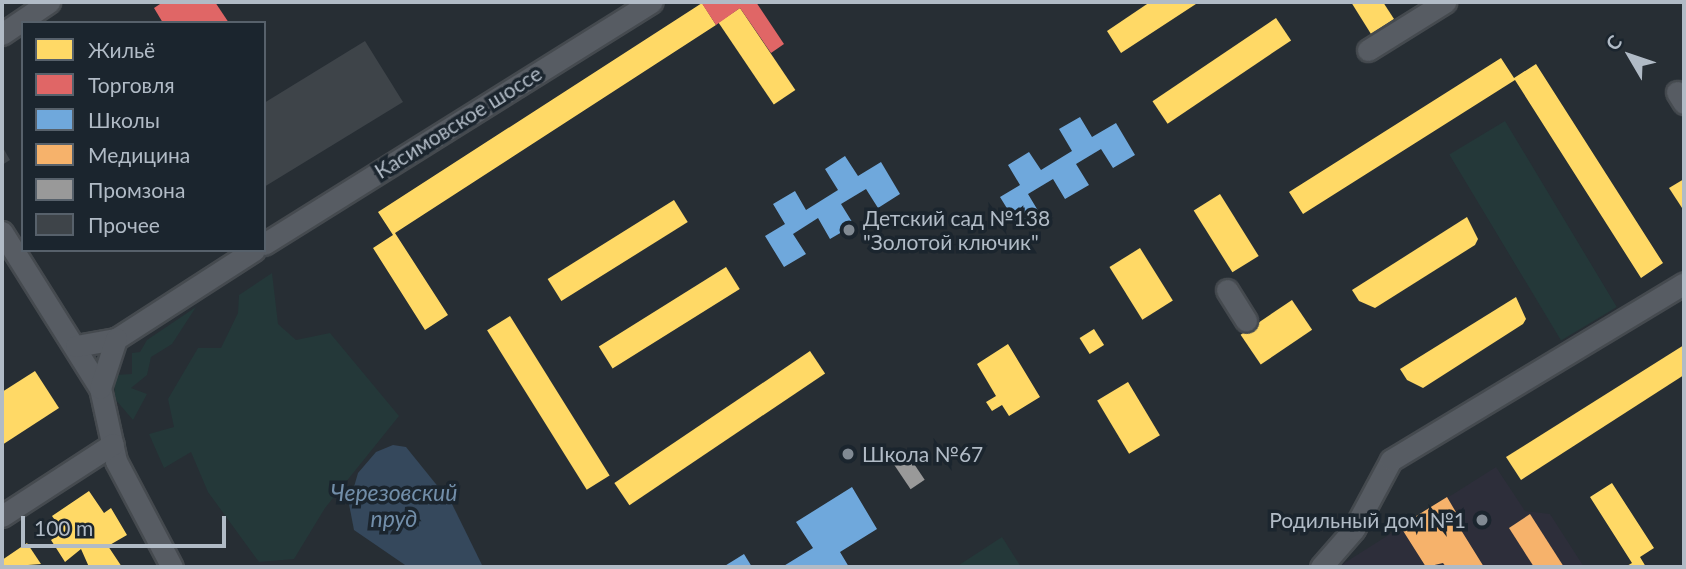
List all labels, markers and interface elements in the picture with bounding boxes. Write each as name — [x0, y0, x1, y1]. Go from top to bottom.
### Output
legend — [21, 21, 266, 252]
north arrow — [1595, 21, 1665, 91]
text: С — [1600, 30, 1626, 55]
text: Жильё — [88, 37, 155, 62]
street label: Касимовское шоссе — [370, 60, 546, 184]
text: Торговля — [88, 72, 175, 97]
text: Школы — [88, 107, 160, 132]
text: Медицина — [88, 142, 190, 167]
text: Промзона — [88, 177, 185, 202]
place label: Детский сад №138 "Золотой ключик" — [863, 205, 1050, 255]
text: Прочее — [88, 212, 160, 237]
marker: Детский сад №138 "Золотой ключик" — [841, 222, 857, 238]
place label: Школа №67 — [862, 441, 983, 467]
marker: Школа №67 — [840, 446, 856, 462]
water label: Черезовский пруд — [331, 478, 457, 532]
scale bar — [24, 503, 229, 546]
place label: Родильный дом №1 — [1269, 507, 1466, 533]
marker: Родильный дом №1 — [1472, 510, 1492, 530]
text: 100 m — [34, 515, 93, 540]

